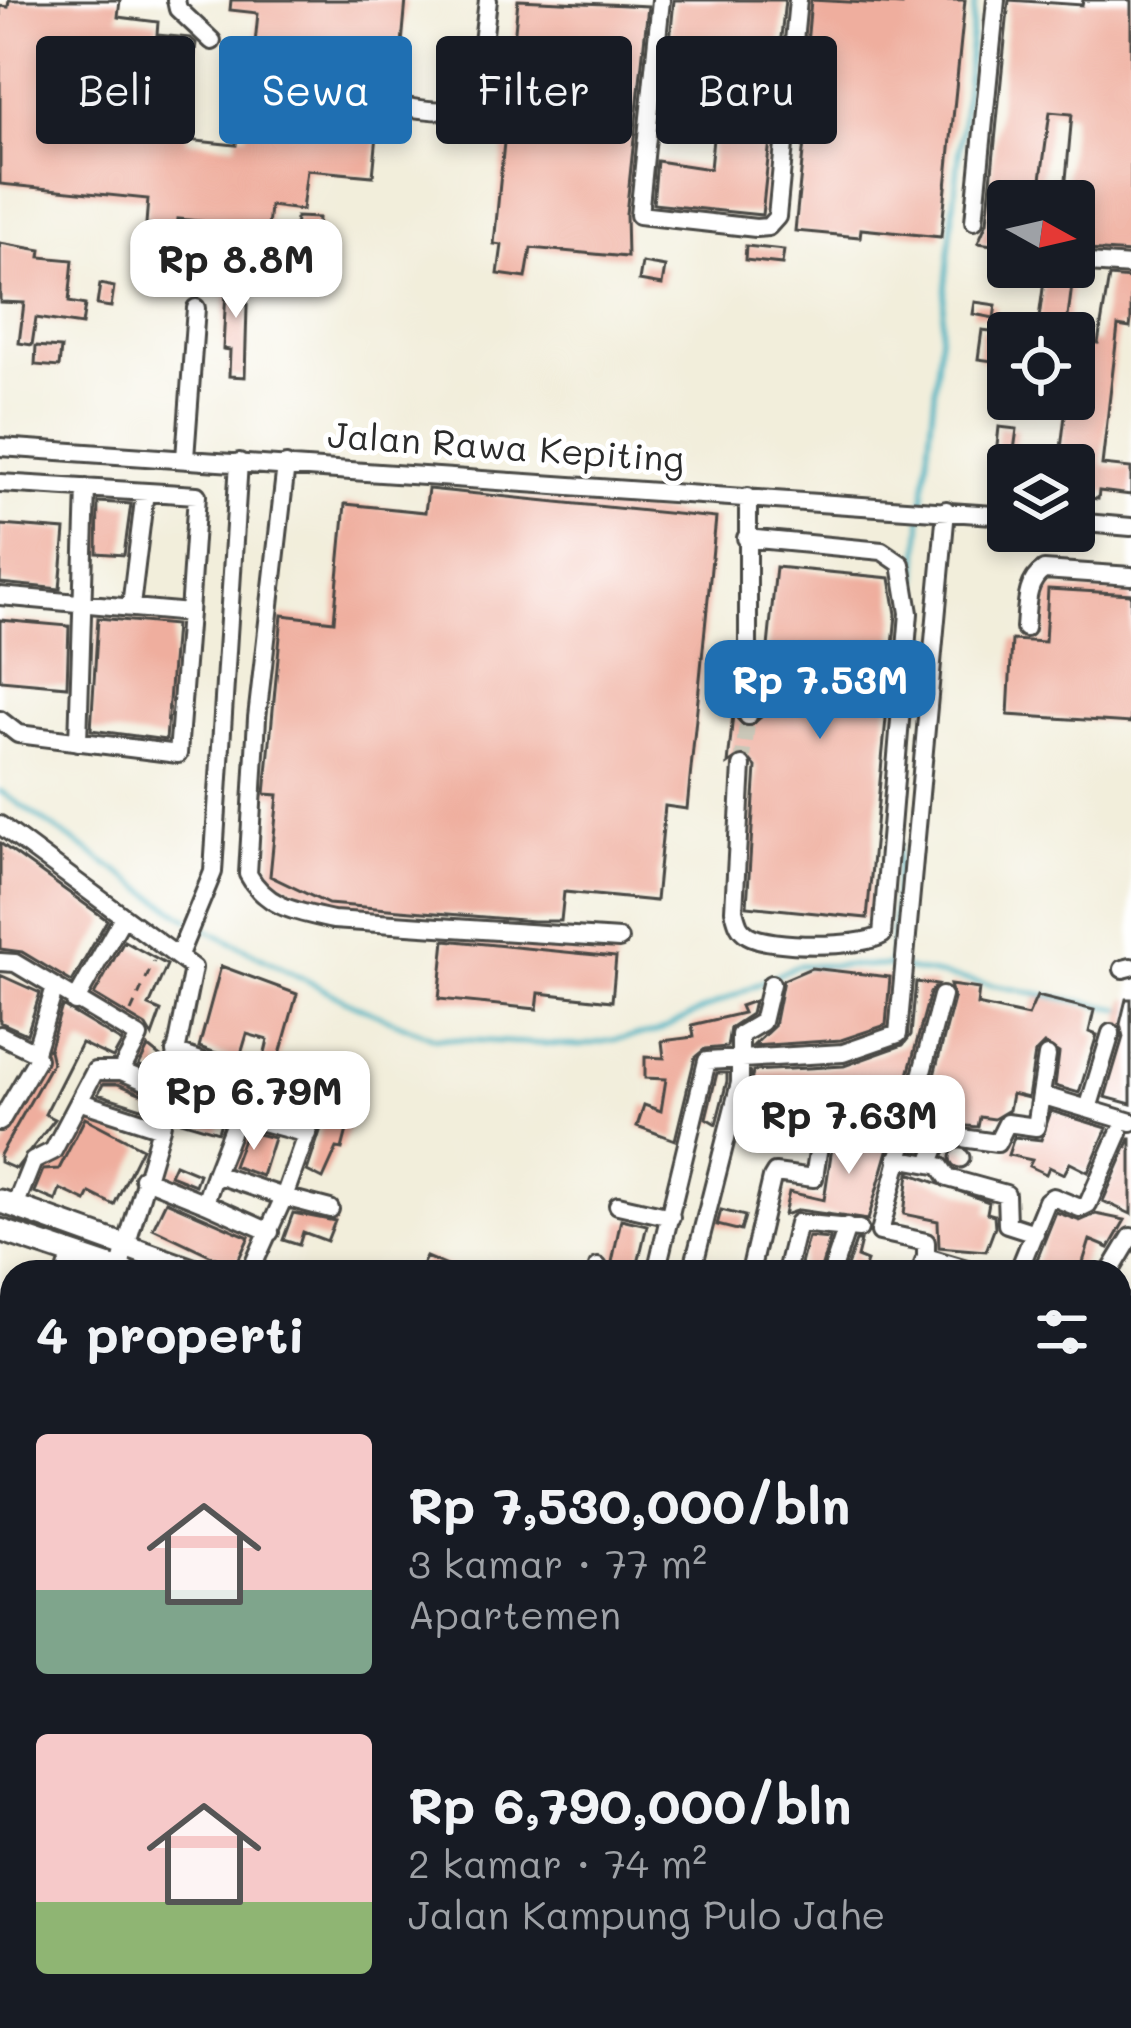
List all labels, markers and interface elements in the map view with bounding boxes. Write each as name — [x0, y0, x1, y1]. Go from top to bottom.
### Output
chip: Beli — [36, 36, 195, 144]
chip: Sewa — [219, 36, 412, 144]
chip: Filter — [436, 36, 632, 144]
chip: Baru — [656, 36, 837, 144]
north arrow — [987, 180, 1095, 288]
map controls — [987, 180, 1095, 552]
pin: Rp 8.8M — [125, 219, 347, 321]
text: Rp 8.8M — [157, 232, 315, 283]
button: locate — [987, 312, 1095, 420]
street label: Jalan Rawa Kepiting — [326, 410, 686, 481]
button: layers — [987, 444, 1095, 552]
pin: Rp 7.53M — [696, 640, 944, 742]
text: Rp 7.53M — [731, 653, 909, 704]
pin: Rp 6.79M — [130, 1051, 378, 1153]
text: Rp 6.79M — [165, 1064, 343, 1115]
pin: Rp 7.63M — [725, 1075, 973, 1177]
text: Rp 7.63M — [760, 1088, 938, 1139]
text: 4 properti — [36, 1299, 305, 1366]
icon: filters — [1029, 1299, 1095, 1365]
text: Rp 7,530,000/bln — [408, 1470, 850, 1537]
icon: home — [132, 1482, 276, 1626]
text: 3 kamar · 77 m² — [408, 1537, 707, 1588]
text: Apartemen — [408, 1588, 621, 1639]
text: Rp 6,790,000/bln — [408, 1770, 851, 1837]
icon: home — [132, 1782, 276, 1926]
text: 2 kamar · 74 m² — [408, 1837, 707, 1888]
text: Jalan Kampung Pulo Jahe — [408, 1888, 885, 1939]

